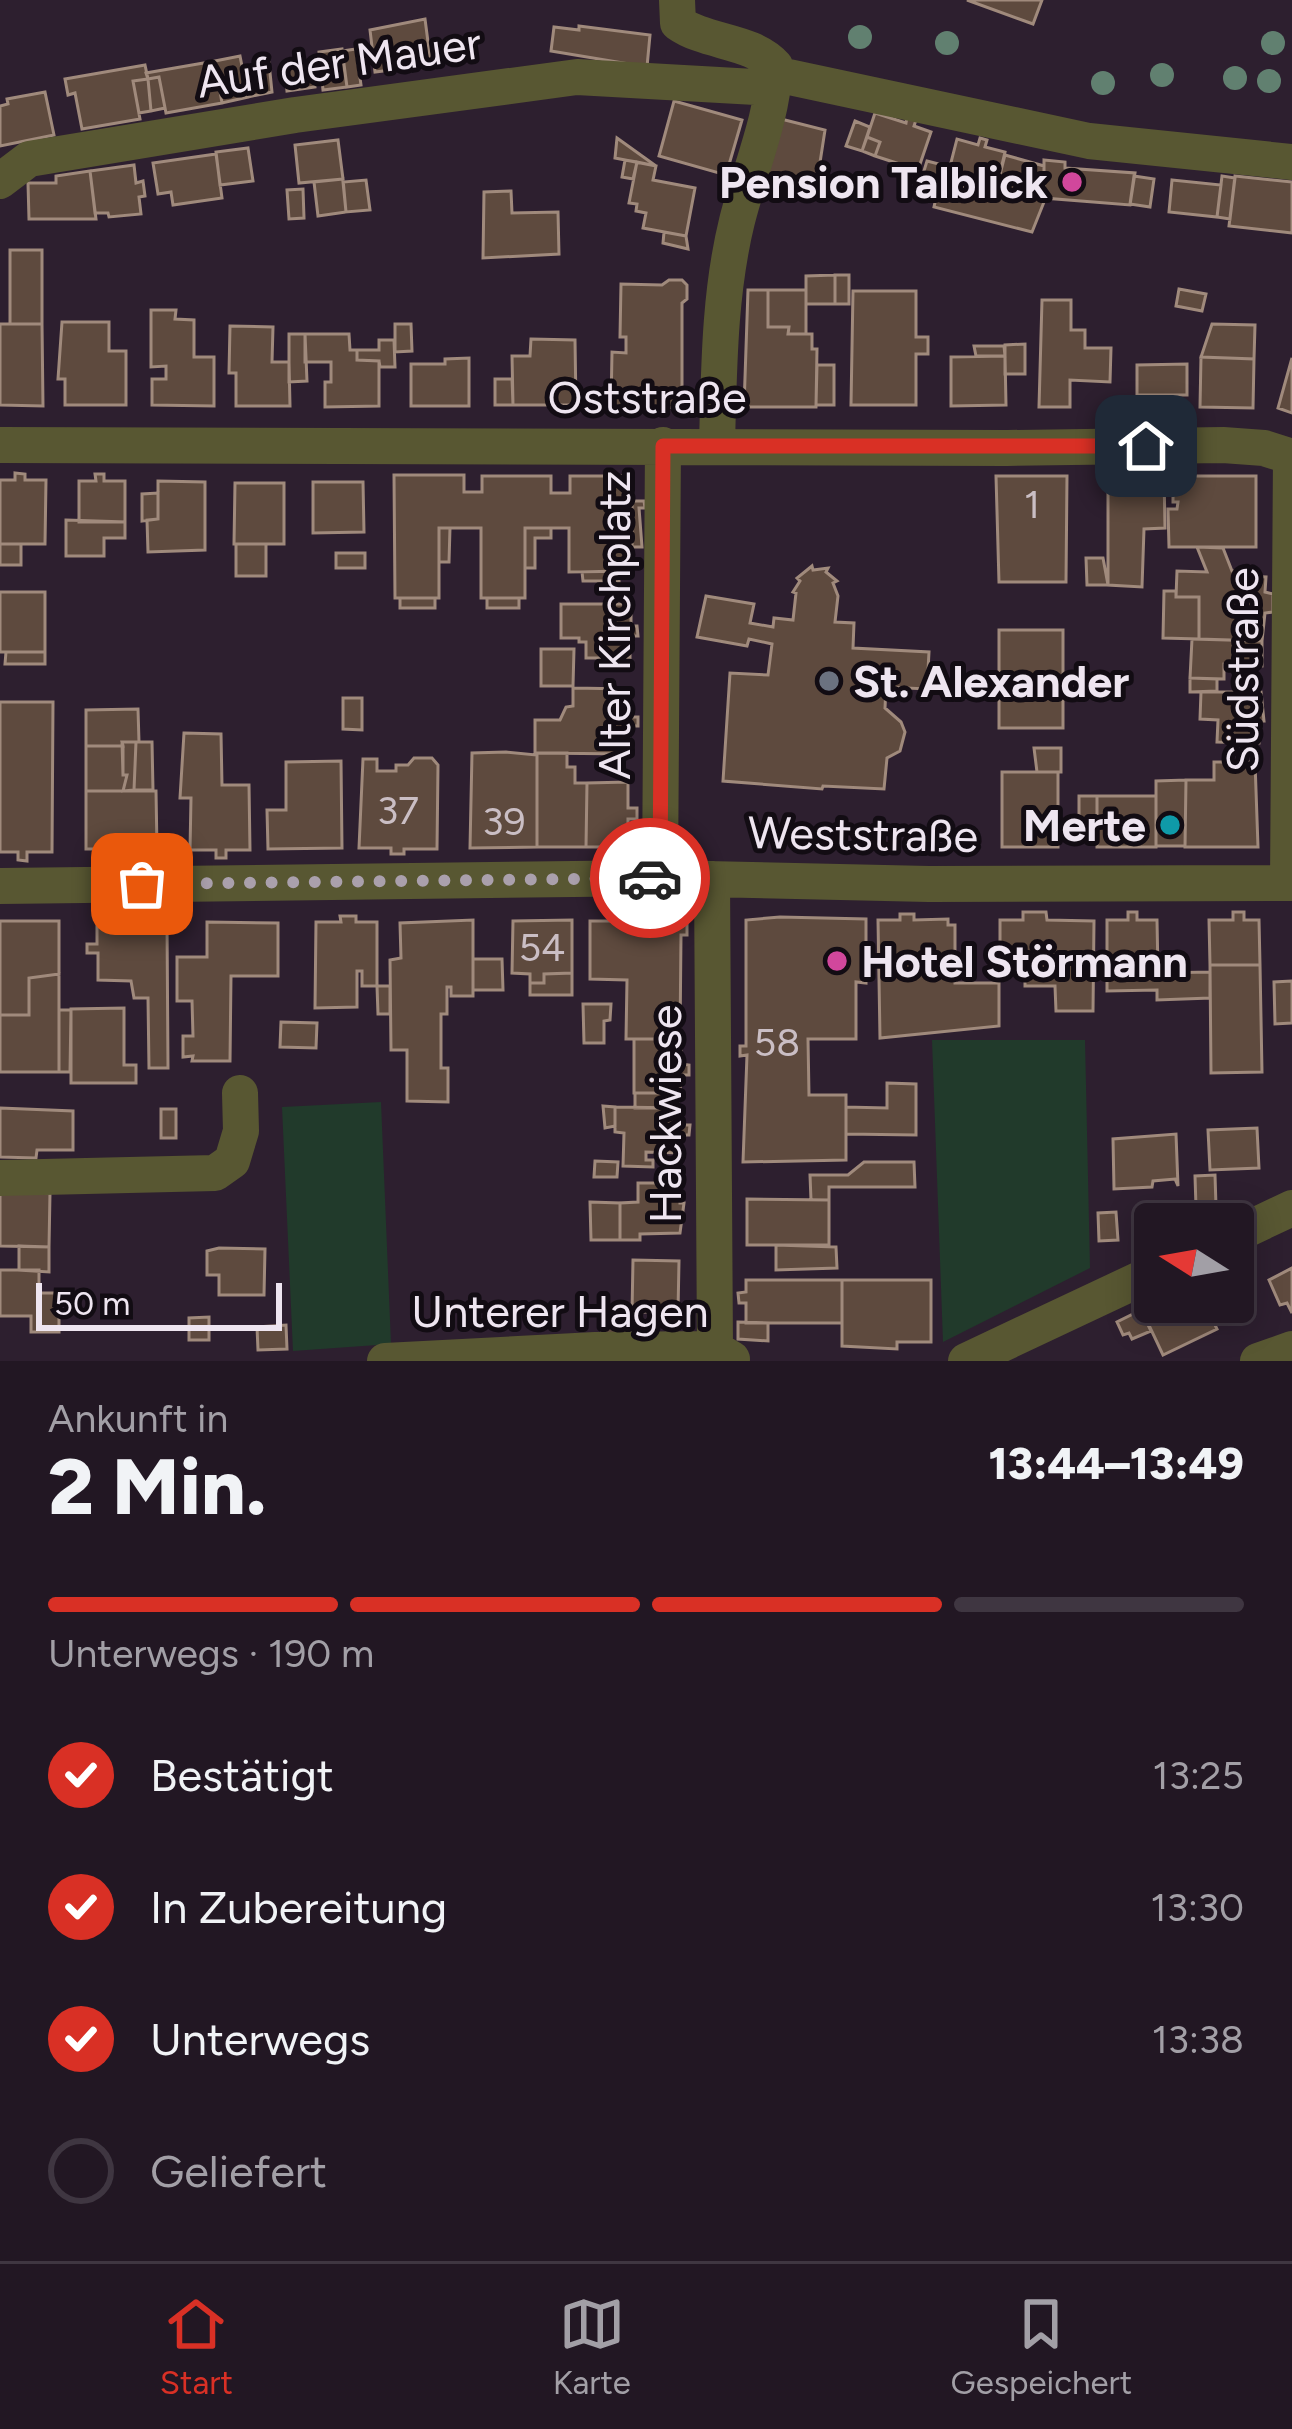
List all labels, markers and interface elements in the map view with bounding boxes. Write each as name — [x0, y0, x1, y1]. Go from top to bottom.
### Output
street label: Auf der Mauer — [193, 15, 485, 109]
place label: Pension Talblick — [719, 155, 1048, 209]
marker: Pension Talblick — [1059, 169, 1085, 195]
street label: Oststraße — [548, 370, 747, 424]
pin — [1095, 395, 1197, 497]
icon: home — [1113, 413, 1179, 479]
street label: Alter Kirchplatz — [587, 470, 641, 780]
house number: 1 — [1024, 481, 1040, 528]
street label: Südstraße — [1215, 567, 1269, 773]
place label: St. Alexander — [853, 654, 1129, 708]
marker: St. Alexander — [816, 668, 842, 694]
house number: 37 — [377, 787, 419, 834]
house number: 39 — [482, 798, 526, 845]
place label: Merte — [1023, 798, 1146, 852]
street label: Weststraße — [748, 805, 978, 863]
marker: Merte — [1157, 812, 1183, 838]
courier — [590, 818, 710, 938]
pin — [91, 833, 193, 935]
icon: car — [617, 845, 683, 911]
icon: bag — [109, 851, 175, 917]
house number: 54 — [519, 924, 565, 971]
place label: Hotel Störmann — [861, 934, 1188, 988]
marker: Hotel Störmann — [824, 948, 850, 974]
street label: Hackwiese — [638, 1005, 692, 1223]
house number: 58 — [754, 1019, 800, 1066]
north arrow — [1134, 1203, 1254, 1323]
map controls — [1134, 1203, 1254, 1323]
scale bar — [36, 1277, 282, 1330]
text: 50 m — [54, 1284, 130, 1323]
street label: Unterer Hagen — [411, 1284, 709, 1338]
text: Ankunft in — [48, 1395, 228, 1442]
text: 13:44–13:49 — [989, 1436, 1244, 1490]
text: 2 Min. — [48, 1440, 266, 1534]
text: Unterwegs · 190 m — [48, 1630, 374, 1677]
icon: check — [48, 1742, 114, 1808]
text: Bestätigt — [150, 1748, 334, 1802]
text: 13:25 — [1153, 1752, 1244, 1799]
icon: check — [48, 1874, 114, 1940]
text: In Zubereitung — [150, 1880, 447, 1934]
text: 13:30 — [1151, 1884, 1244, 1931]
icon: check — [48, 2006, 114, 2072]
text: Unterwegs — [150, 2012, 370, 2066]
text: 13:38 — [1152, 2016, 1244, 2063]
text: Geliefert — [150, 2144, 327, 2198]
tab: Start — [160, 2291, 233, 2402]
tab: Karte — [553, 2291, 631, 2402]
tab: Gespeichert — [951, 2291, 1132, 2402]

